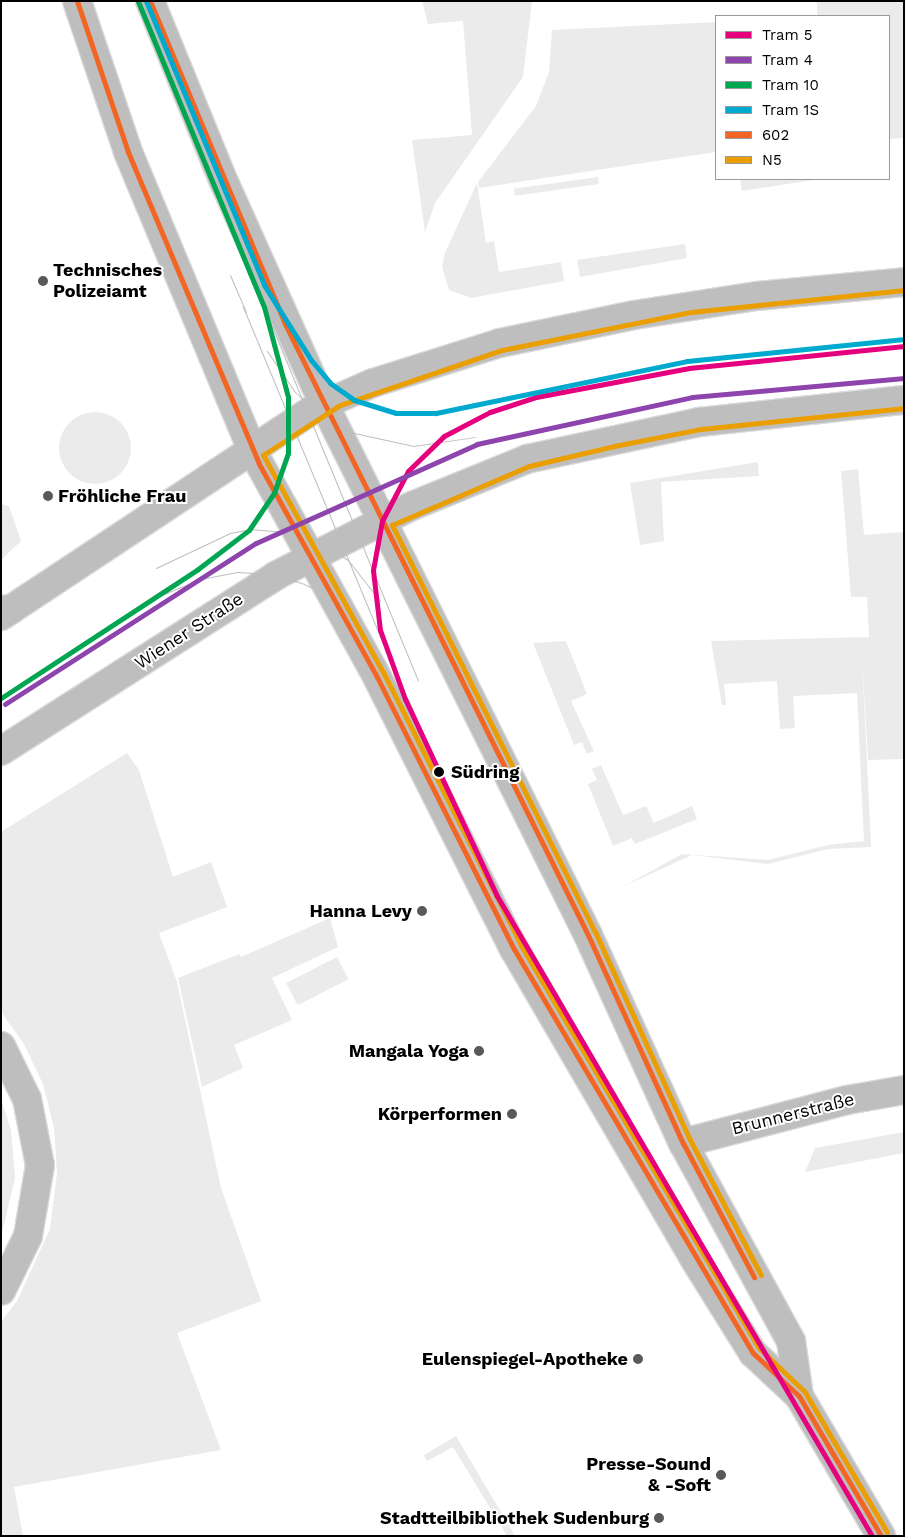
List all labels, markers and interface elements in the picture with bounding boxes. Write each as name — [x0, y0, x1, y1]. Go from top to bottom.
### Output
legend — [715, 15, 890, 180]
text: Tram 5 — [762, 26, 813, 44]
text: Tram 4 — [762, 51, 813, 69]
text: Tram 10 — [762, 76, 819, 94]
text: Tram 1S — [762, 101, 819, 119]
text: 602 — [762, 126, 789, 144]
text: N5 — [762, 151, 782, 169]
place label: Technisches Polizeiamt — [53, 260, 162, 302]
marker: Technisches Polizeiamt — [37, 275, 49, 287]
place label: Fröhliche Frau — [58, 485, 186, 507]
marker: Fröhliche Frau — [42, 490, 54, 502]
street label: Wiener Straße — [131, 588, 247, 674]
place label: Südring — [451, 761, 519, 783]
marker: Südring — [431, 764, 447, 780]
place label: Hanna Levy — [309, 900, 412, 922]
marker: Hanna Levy — [416, 905, 428, 917]
place label: Mangala Yoga — [348, 1040, 469, 1062]
marker: Mangala Yoga — [473, 1045, 485, 1057]
street label: Brunnerstraße — [729, 1088, 857, 1140]
place label: Körperformen — [378, 1103, 502, 1125]
marker: Körperformen — [506, 1108, 518, 1120]
place label: Eulenspiegel-Apotheke — [422, 1348, 628, 1370]
marker: Eulenspiegel-Apotheke — [632, 1353, 644, 1365]
place label: Presse-Sound & -Soft — [586, 1454, 711, 1496]
marker: Presse-Sound & -Soft — [715, 1469, 727, 1481]
place label: Stadtteilbibliothek Sudenburg — [380, 1507, 649, 1529]
marker: Stadtteilbibliothek Sudenburg — [653, 1512, 665, 1524]

